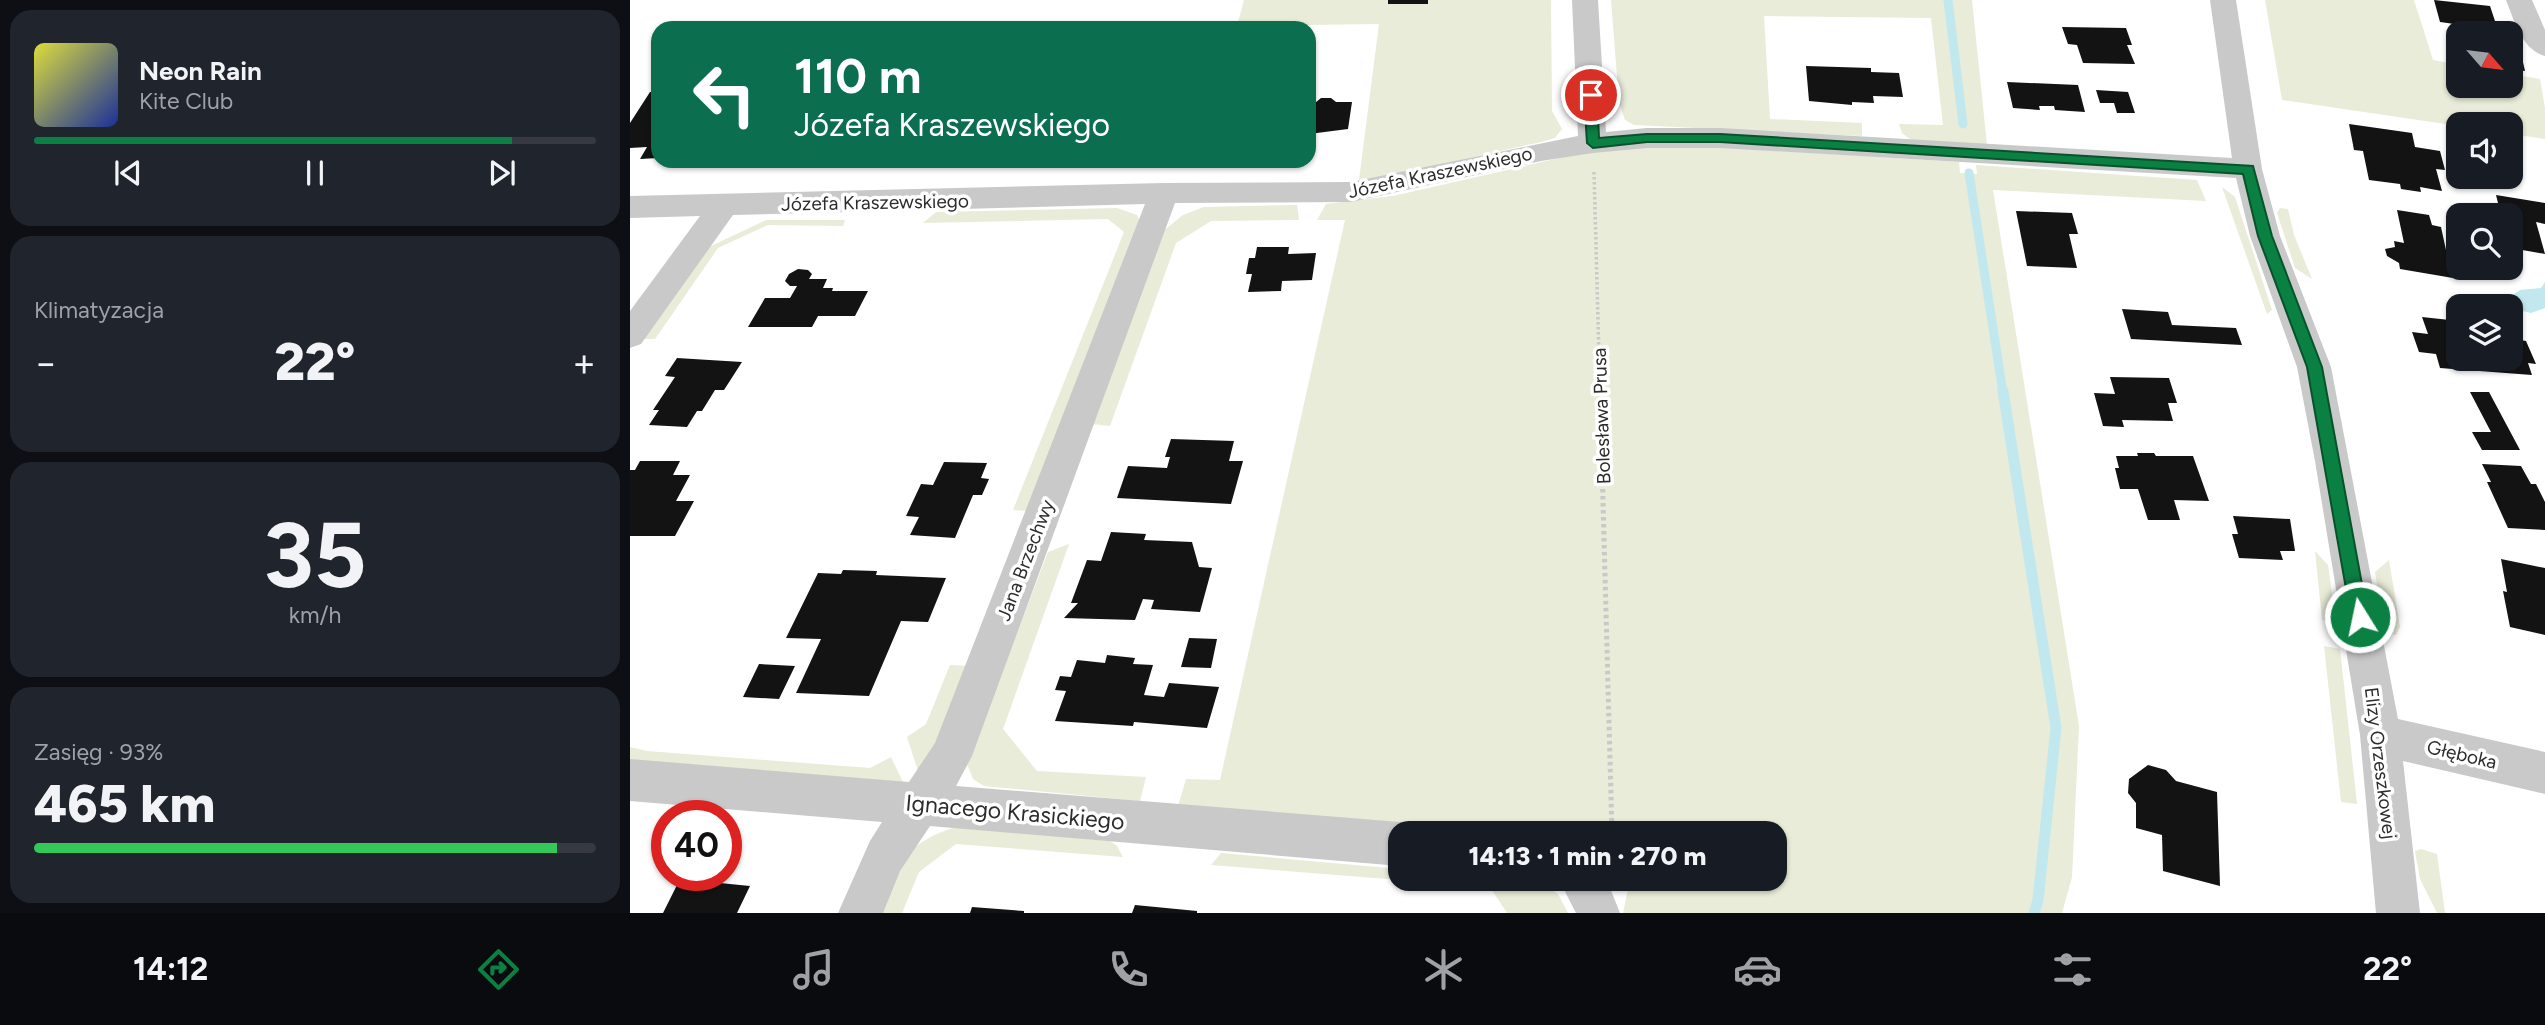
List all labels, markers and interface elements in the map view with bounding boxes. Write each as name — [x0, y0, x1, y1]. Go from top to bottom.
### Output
north arrow — [2446, 21, 2524, 98]
map controls — [2446, 21, 2523, 371]
text: 110 m — [794, 46, 922, 105]
icon: left — [679, 49, 770, 140]
text: Neon Rain — [139, 55, 262, 87]
pin — [1561, 65, 1621, 125]
icon: arrive — [1572, 76, 1610, 114]
text: Kite Club — [139, 87, 233, 115]
text: Józefa Kraszewskiego — [794, 106, 1110, 144]
button: sound — [2446, 112, 2523, 189]
street label: Józefa Kraszewskiego — [1346, 142, 1534, 203]
icon: previous — [109, 154, 147, 192]
icon: pause — [296, 154, 334, 192]
icon: next — [483, 154, 521, 192]
street label: Józefa Kraszewskiego — [781, 189, 969, 216]
button: search — [2446, 203, 2523, 280]
button: layers — [2446, 294, 2523, 371]
text: Klimatyzacja — [34, 296, 164, 324]
text: 22° — [274, 331, 356, 393]
text: − — [34, 340, 58, 386]
text: + — [572, 340, 596, 386]
street label: Bolesława Prusa — [1588, 347, 1615, 485]
street label: Jana Brzechwy — [992, 496, 1059, 624]
text: 35 — [263, 501, 367, 610]
position arrow — [2323, 580, 2397, 654]
text: km/h — [289, 601, 341, 629]
street label: Elizy Orzeszkowej — [2360, 686, 2401, 840]
street label: Głęboka — [2425, 735, 2499, 774]
text: Zasięg · 93% — [34, 738, 163, 766]
text: 465 km — [34, 773, 215, 835]
street label: Ignacego Krasickiego — [904, 788, 1126, 836]
speed limit sign: 40 — [651, 800, 742, 891]
text: 14:13 · 1 min · 270 m — [1469, 840, 1706, 872]
icon: directions — [474, 945, 523, 994]
icon: music — [789, 945, 838, 994]
icon: phone — [1104, 945, 1153, 994]
icon: climate — [1419, 945, 1468, 994]
icon: car — [1733, 945, 1782, 994]
icon: filters — [2048, 945, 2097, 994]
text: 14:12 — [133, 950, 208, 988]
text: 22° — [2363, 950, 2412, 988]

